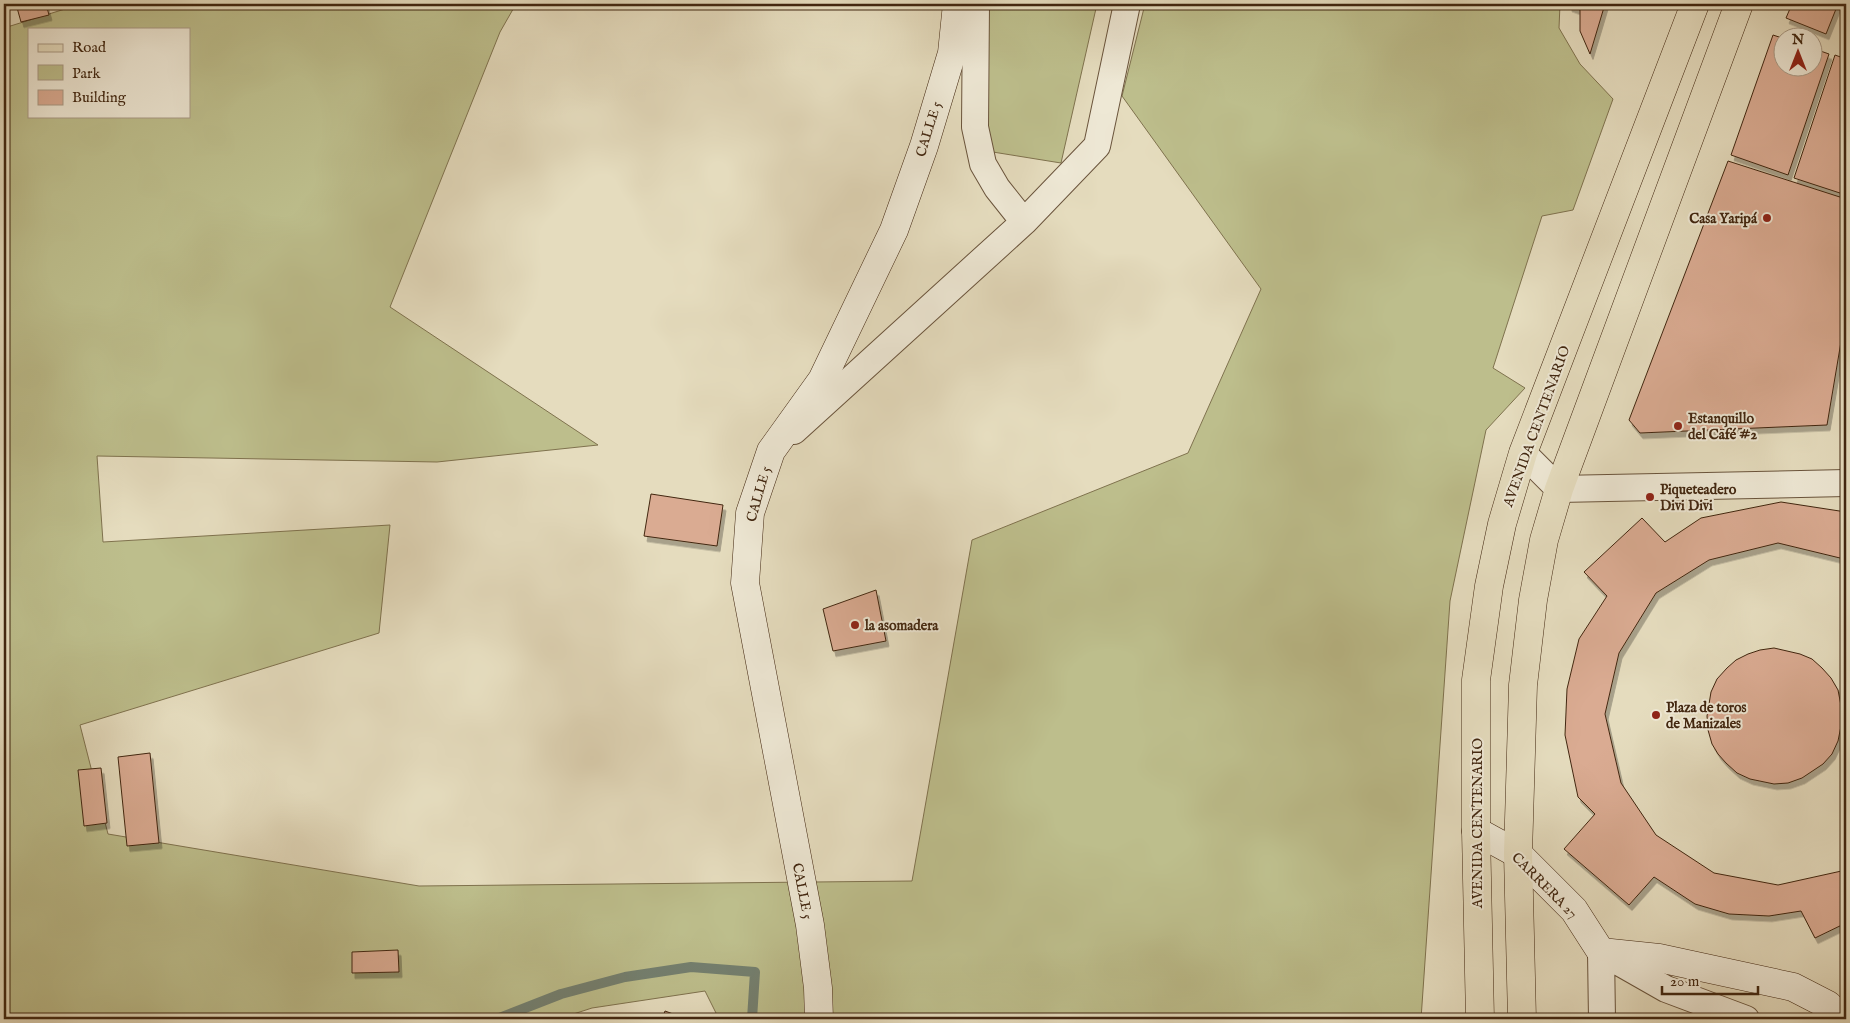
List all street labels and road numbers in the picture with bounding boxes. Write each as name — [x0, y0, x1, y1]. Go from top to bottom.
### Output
street label: CALLE 5 — [912, 99, 946, 159]
street label: AVENIDA CENTENARIO — [1499, 343, 1575, 510]
street label: CALLE 5 — [742, 464, 775, 524]
street label: AVENIDA CENTENARIO — [1469, 737, 1487, 909]
street label: CARRERA 27 — [1507, 849, 1581, 923]
street label: CALLE 5 — [788, 861, 816, 921]

